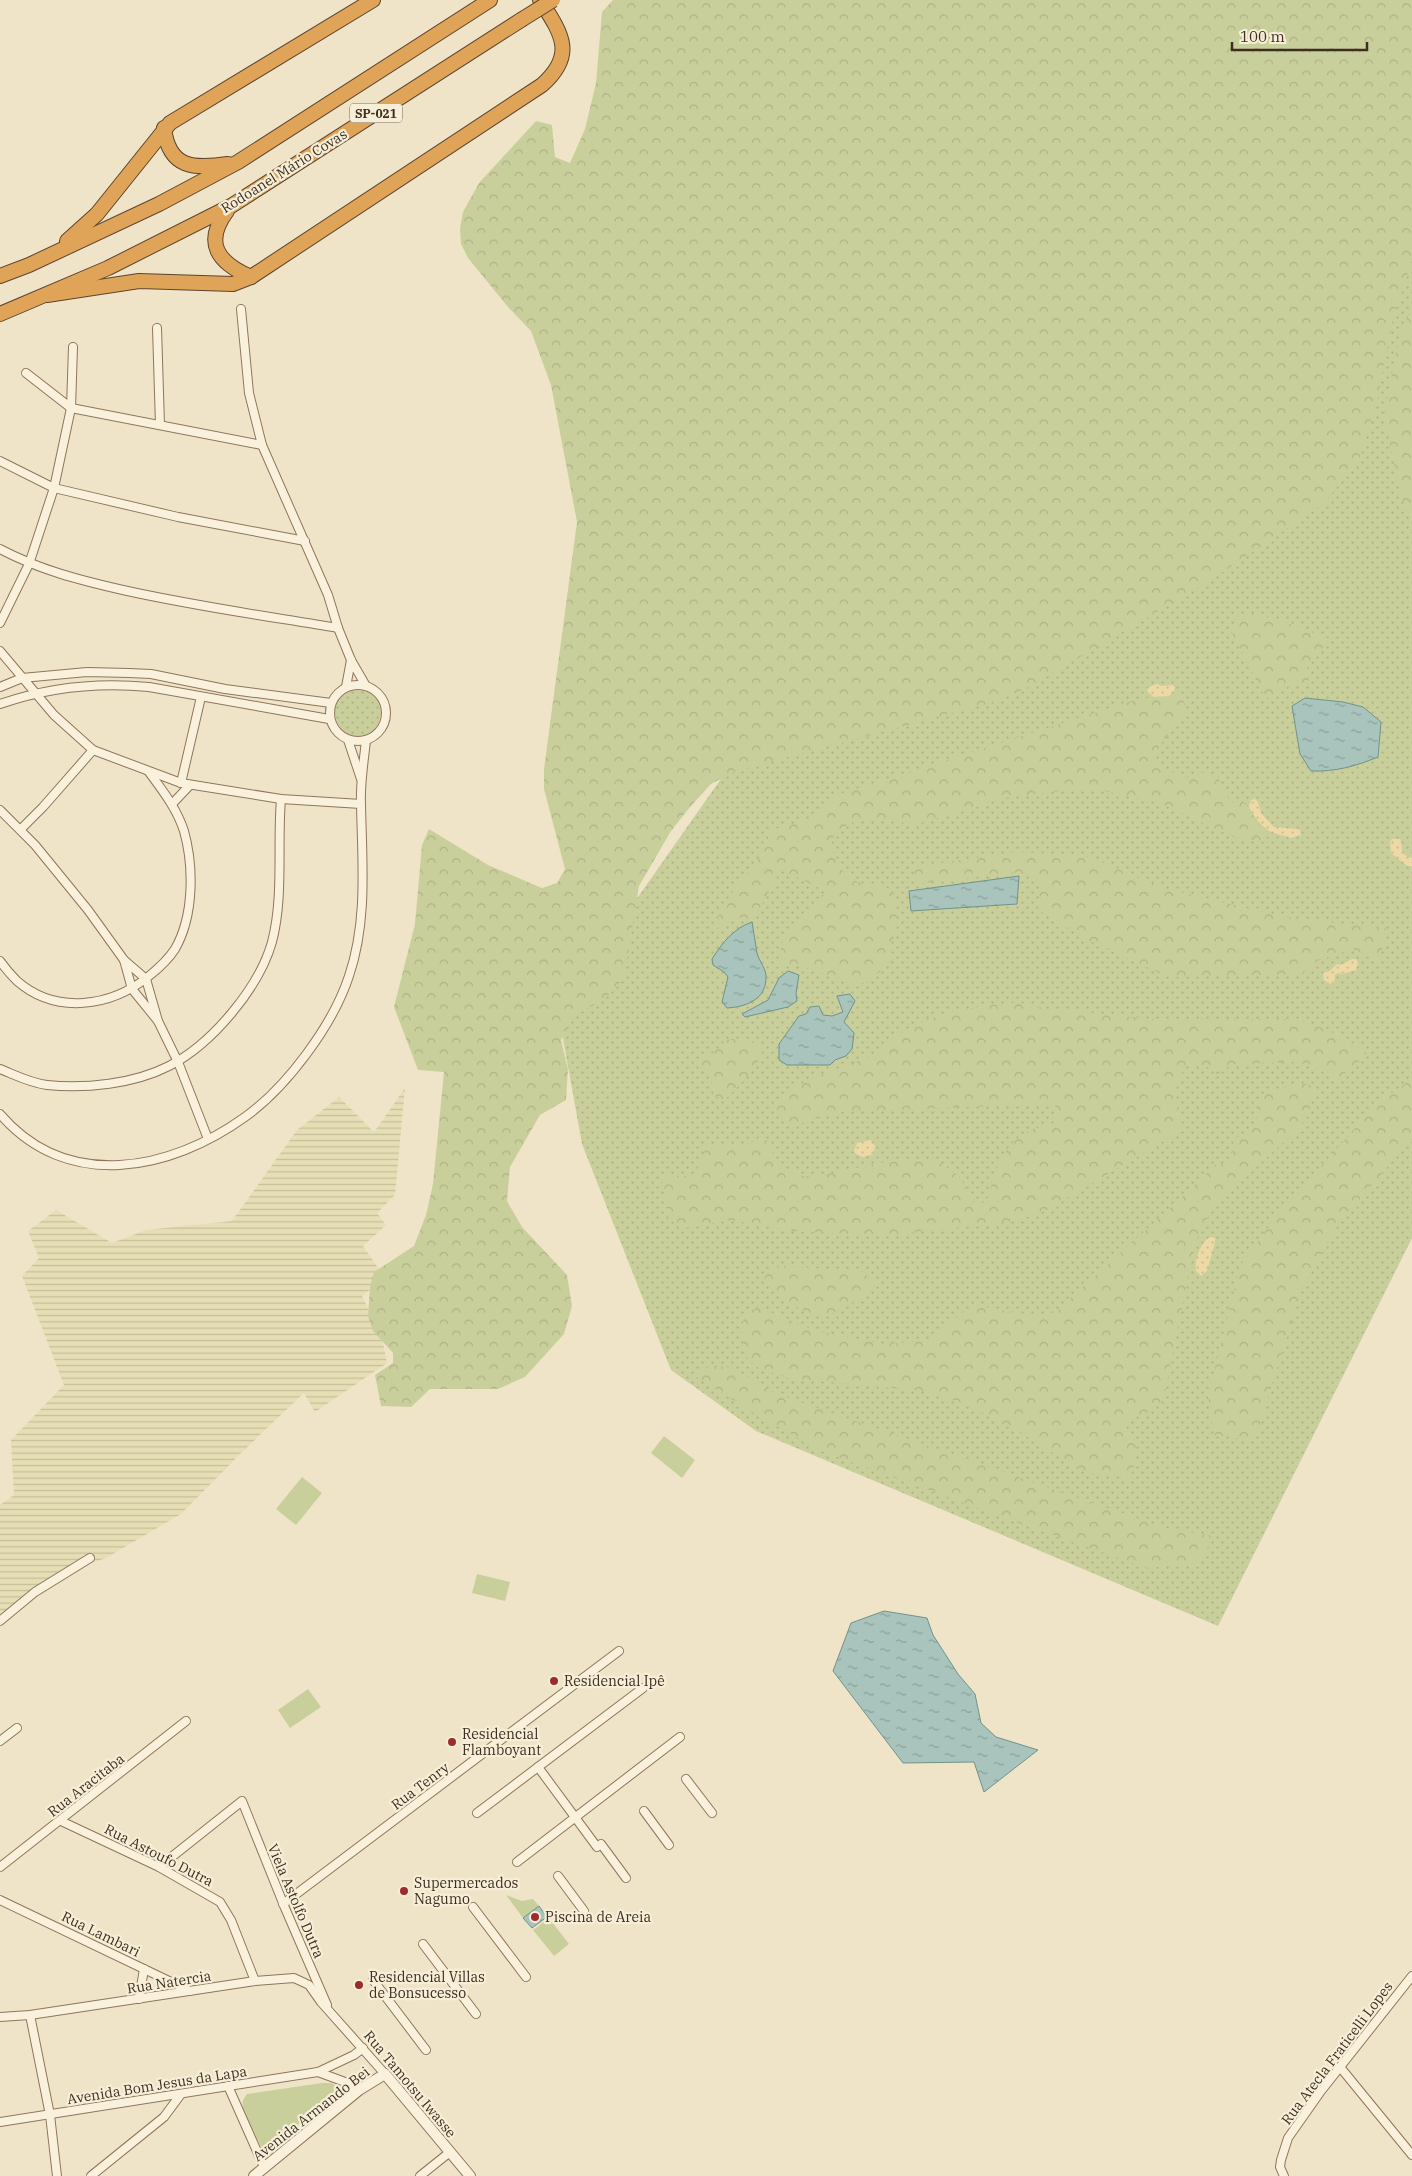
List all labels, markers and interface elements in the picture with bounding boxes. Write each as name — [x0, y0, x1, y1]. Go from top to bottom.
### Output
scale bar — [1232, 20, 1367, 52]
text: 100 m — [1240, 27, 1285, 46]
road number: SP-021 — [350, 104, 402, 122]
street label: Rodoanel Mário Covas — [218, 125, 351, 217]
place label: Residencial Ipê — [564, 1672, 665, 1690]
marker: Residencial Ipê — [548, 1675, 560, 1687]
place label: Residencial Flamboyant — [462, 1725, 541, 1759]
marker: Residencial Flamboyant — [446, 1736, 458, 1748]
street label: Rua Aracitaba — [44, 1749, 128, 1821]
street label: Rua Tenry — [387, 1758, 453, 1814]
street label: Rua Astoufo Dutra — [101, 1820, 217, 1890]
street label: Viela Astolfo Dutra — [264, 1841, 328, 1961]
place label: Supermercados Nagumo — [414, 1874, 519, 1908]
marker: Supermercados Nagumo — [398, 1885, 410, 1897]
street label: Rua Lambari — [59, 1907, 143, 1961]
place label: Piscina de Areia — [545, 1908, 651, 1926]
marker: Piscina de Areia — [529, 1911, 541, 1923]
street label: Rua Natercia — [126, 1966, 213, 1998]
place label: Residencial Villas de Bonsucesso — [369, 1968, 485, 2002]
street label: Rua Atecla Fraticelli Lopes — [1277, 1978, 1397, 2128]
marker: Residencial Villas de Bonsucesso — [353, 1979, 365, 1991]
street label: Rua Tamotsu Iwasse — [360, 2027, 460, 2141]
street label: Avenida Bom Jesus da Lapa — [66, 2062, 249, 2108]
street label: Avenida Armando Bei — [249, 2063, 373, 2165]

